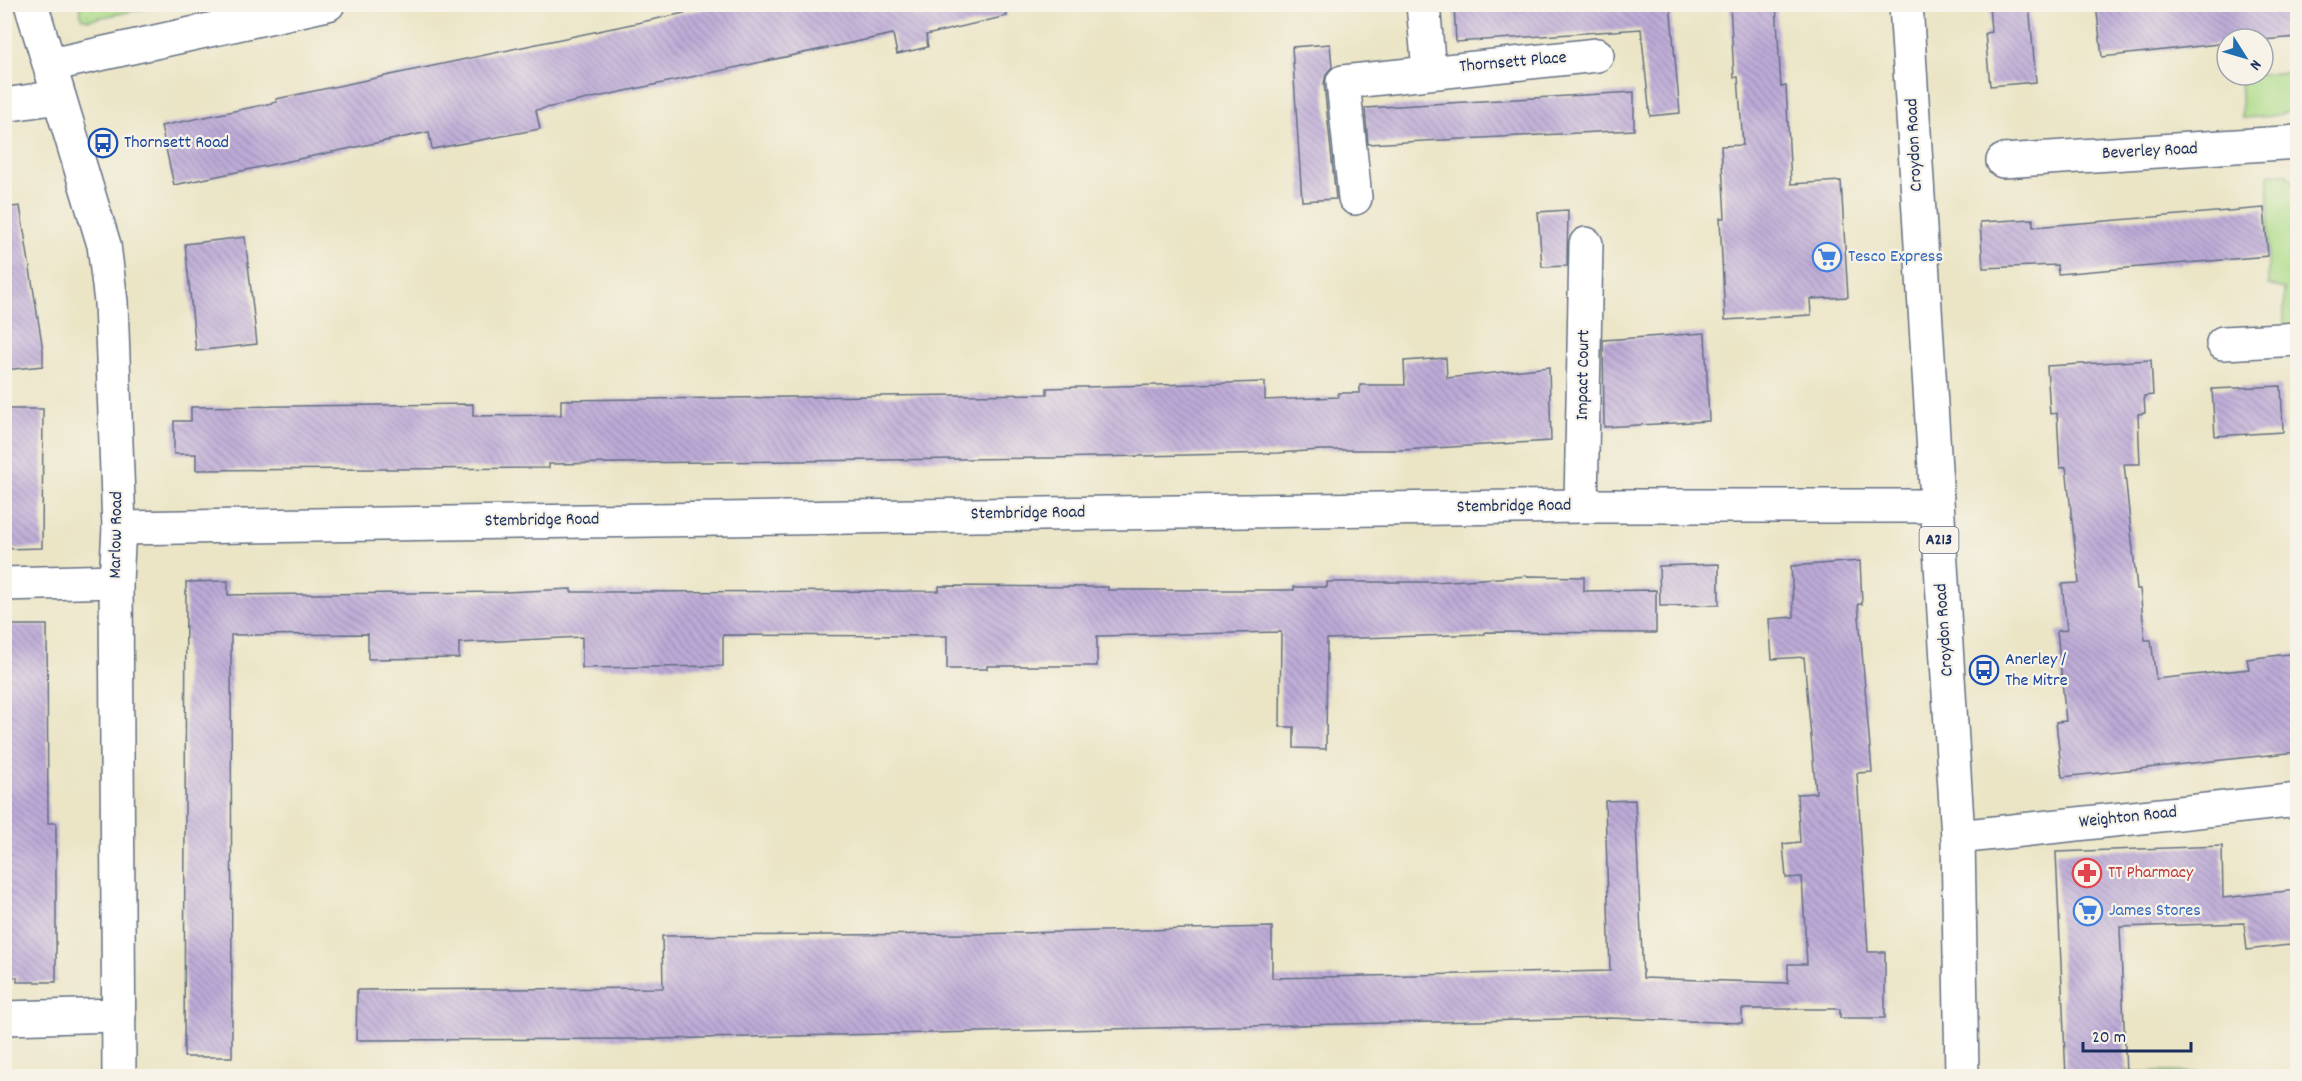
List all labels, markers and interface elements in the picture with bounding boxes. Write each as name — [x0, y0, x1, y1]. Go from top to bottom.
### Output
north arrow — [2215, 27, 2275, 87]
street label: Thornsett Place — [1458, 46, 1568, 80]
text: N — [2243, 54, 2267, 75]
street label: Croydon Road — [1900, 98, 1930, 192]
bus stop icon: Thornsett Road — [87, 127, 119, 159]
place label: Thornsett Road — [124, 131, 229, 156]
street label: Beverley Road — [2101, 137, 2199, 167]
supermarket icon: Tesco Express — [1811, 241, 1843, 273]
place label: Tesco Express — [1848, 245, 1943, 270]
street label: Impact Court — [1571, 329, 1597, 421]
street label: Marlow Road — [104, 491, 130, 579]
street label: Stembridge Road — [1456, 494, 1572, 520]
street label: Stembridge Road — [970, 501, 1086, 527]
street label: Stembridge Road — [484, 508, 600, 534]
road number: A213 — [1920, 527, 1958, 553]
street label: Croydon Road — [1929, 583, 1961, 677]
place label: Anerley / The Mitre — [2005, 648, 2068, 694]
bus stop icon: Anerley / The Mitre — [1968, 654, 2000, 686]
street label: Weighton Road — [2078, 800, 2178, 836]
pharmacy icon: TT Pharmacy — [2071, 857, 2103, 889]
place label: TT Pharmacy — [2108, 861, 2194, 886]
supermarket icon: James Stores — [2072, 895, 2104, 927]
place label: James Stores — [2109, 899, 2201, 924]
scale bar — [2083, 1015, 2191, 1053]
text: 20 m — [2092, 1026, 2126, 1051]

